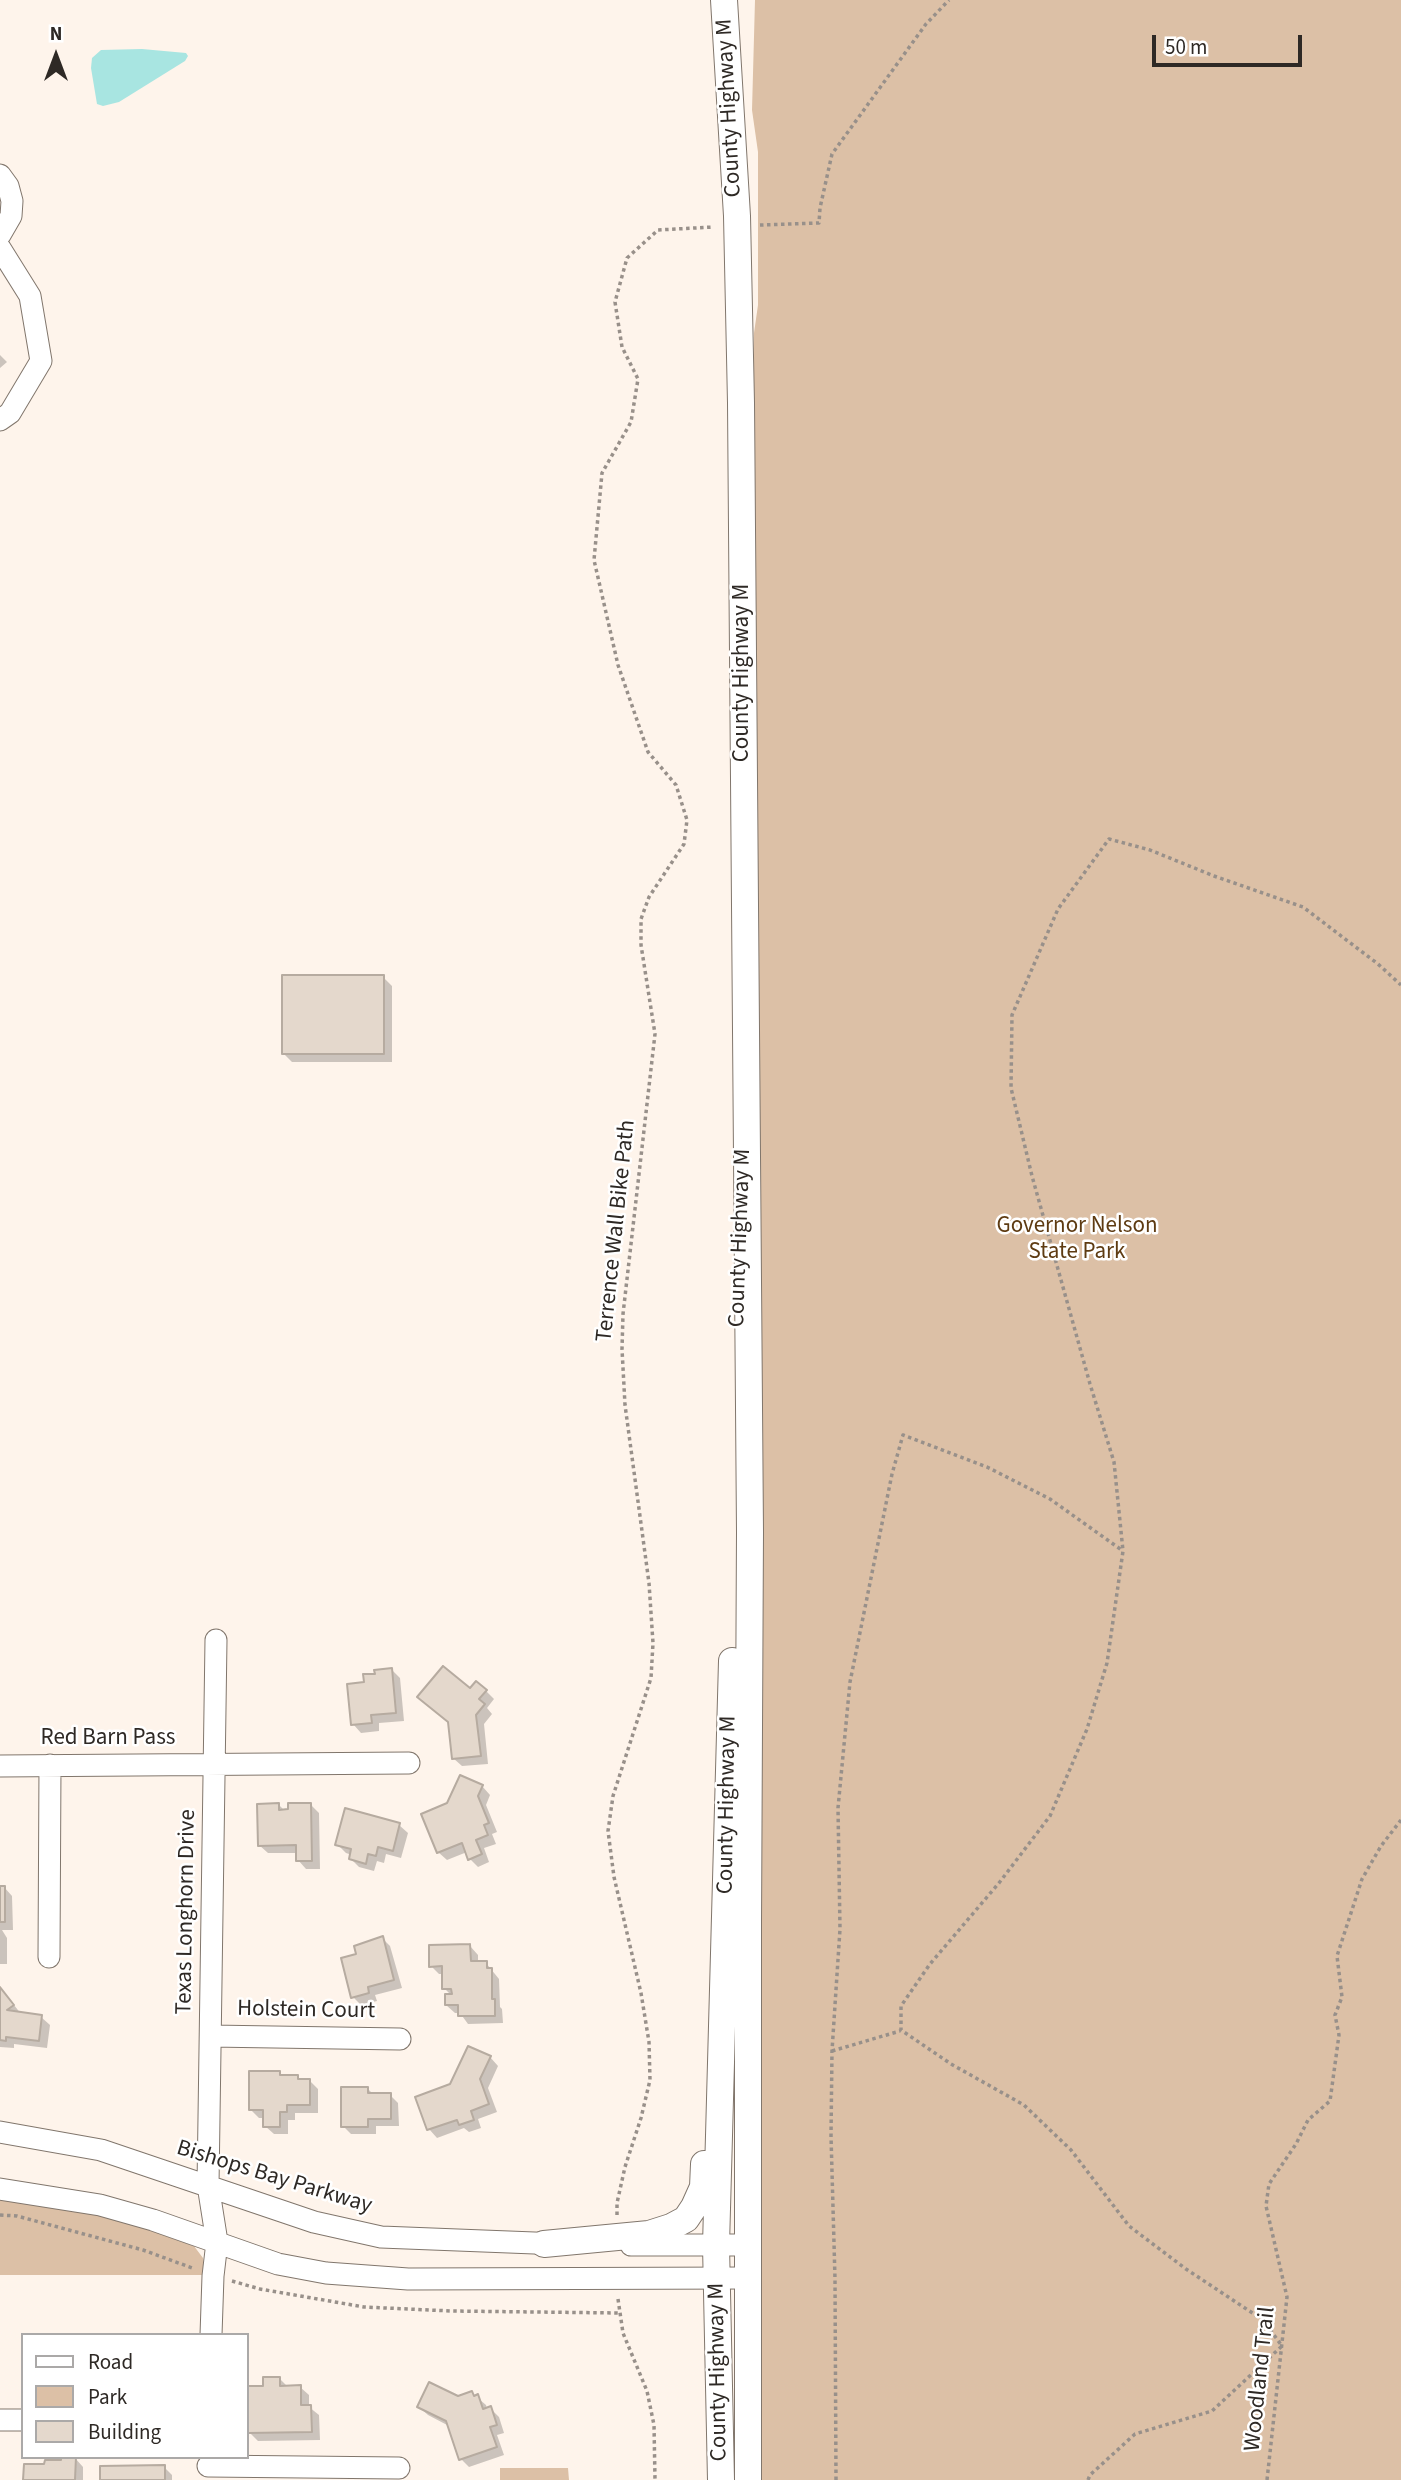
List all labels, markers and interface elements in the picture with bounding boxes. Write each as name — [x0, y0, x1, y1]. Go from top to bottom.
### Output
street label: County Highway M — [712, 18, 748, 198]
north arrow — [21, 21, 91, 91]
text: N — [50, 21, 62, 48]
scale bar — [1156, 21, 1306, 65]
text: 50 m — [1165, 32, 1207, 62]
street label: County Highway M — [729, 584, 757, 762]
street label: Terrence Wall Bike Path — [592, 1119, 642, 1343]
street label: County Highway M — [724, 1148, 758, 1328]
park label: Governor Nelson State Park — [996, 1213, 1158, 1267]
street label: County Highway M — [713, 1716, 743, 1894]
street label: Red Barn Pass — [41, 1725, 175, 1753]
street label: Texas Longhorn Drive — [171, 1809, 203, 2015]
street label: Holstein Court — [237, 1996, 375, 2026]
street label: Bishops Bay Parkway — [173, 2135, 375, 2221]
street label: County Highway M — [704, 2283, 734, 2461]
street label: Woodland Trail — [1240, 2305, 1282, 2453]
legend — [21, 2333, 248, 2459]
text: Road — [88, 2347, 133, 2377]
text: Park — [88, 2382, 127, 2412]
text: Building — [88, 2417, 161, 2447]

